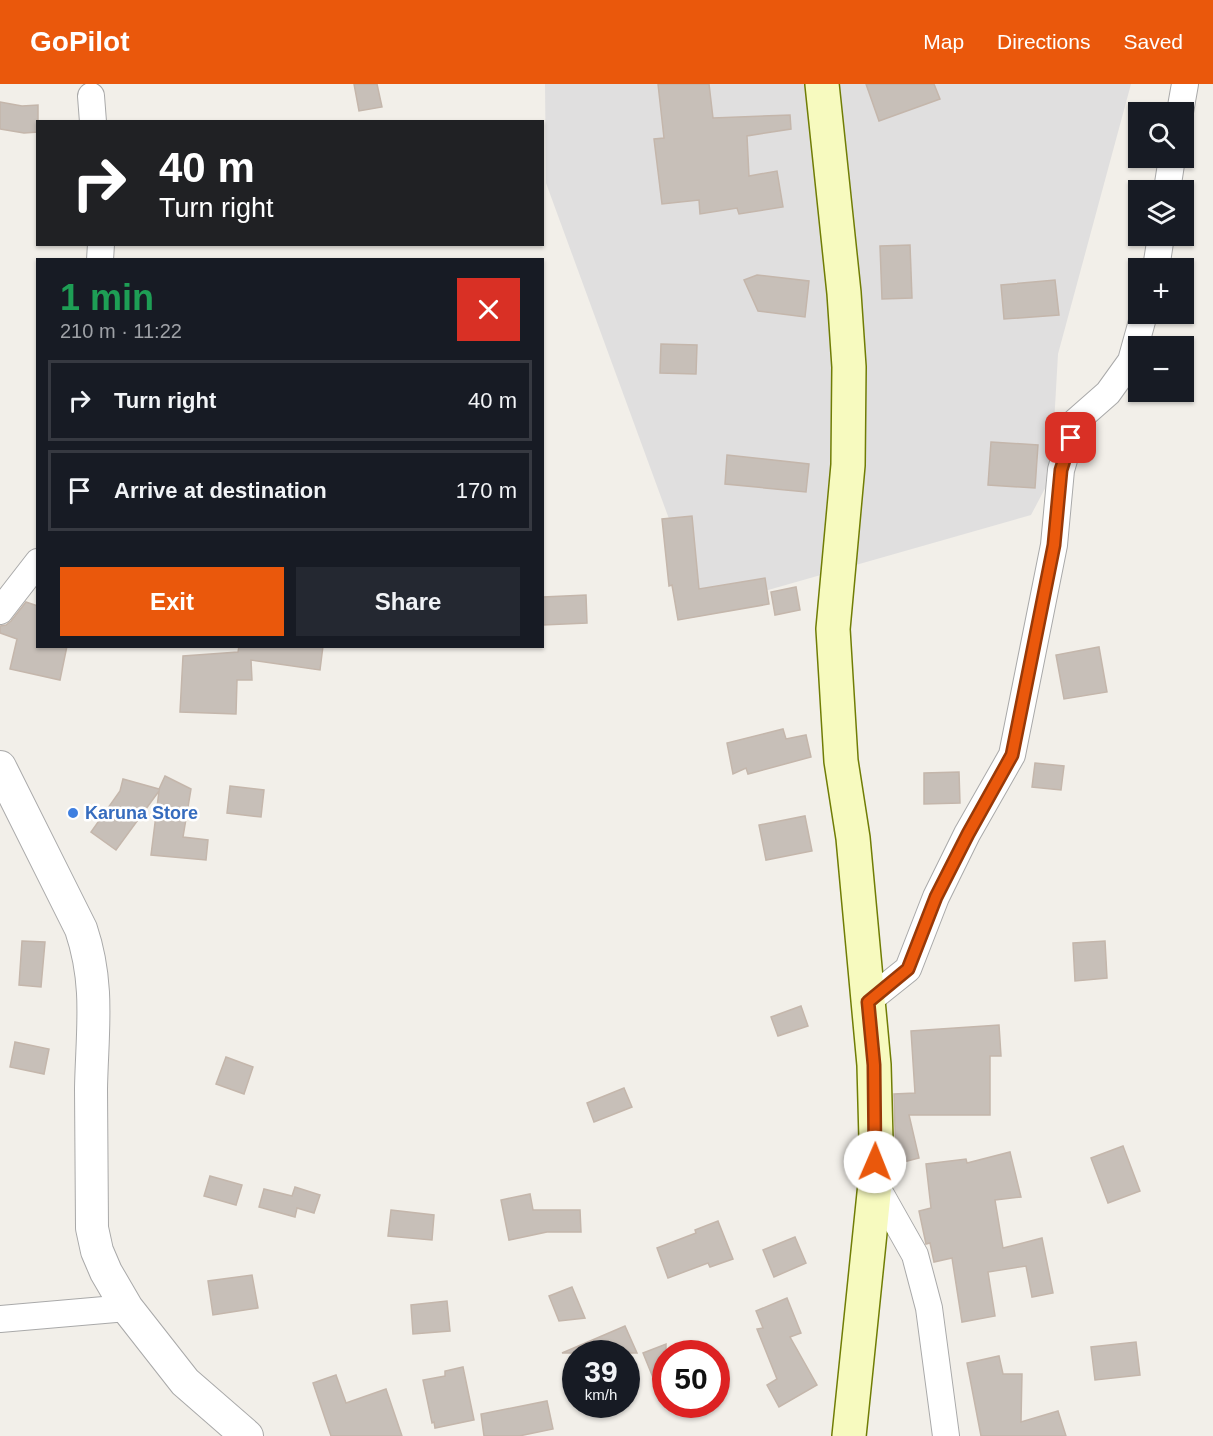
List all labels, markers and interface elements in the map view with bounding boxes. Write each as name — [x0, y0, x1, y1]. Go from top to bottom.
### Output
text: GoPilot — [30, 26, 130, 57]
text: Map — [923, 30, 964, 53]
text: Directions — [997, 30, 1090, 53]
text: Saved — [1123, 30, 1183, 53]
map controls — [1128, 102, 1194, 402]
button: search — [1128, 102, 1194, 168]
icon: right — [60, 144, 138, 222]
text: 40 m — [159, 144, 255, 191]
button: layers — [1128, 180, 1194, 246]
text: Turn right — [159, 193, 274, 223]
button: + — [1128, 258, 1194, 324]
text: 1 min — [60, 277, 154, 318]
button: close — [457, 278, 520, 341]
text: 210 m · 11:22 — [60, 320, 182, 342]
button: − — [1128, 336, 1194, 402]
icon: right — [63, 384, 96, 417]
text: Turn right — [114, 388, 216, 413]
text: 40 m — [468, 388, 517, 413]
pin — [1045, 412, 1096, 463]
icon: arrive — [1054, 421, 1087, 454]
icon: arrive — [63, 474, 96, 507]
text: Arrive at destination — [114, 478, 327, 503]
text: 170 m — [456, 478, 517, 503]
button: Exit — [60, 567, 284, 636]
button: Share — [296, 567, 520, 636]
place label: Karuna Store — [85, 803, 198, 823]
marker: Karuna Store — [66, 806, 80, 820]
position arrow — [843, 1130, 907, 1194]
speed limit sign: 50 — [652, 1340, 730, 1418]
text: 39 — [584, 1355, 618, 1388]
text: km/h — [585, 1386, 617, 1403]

